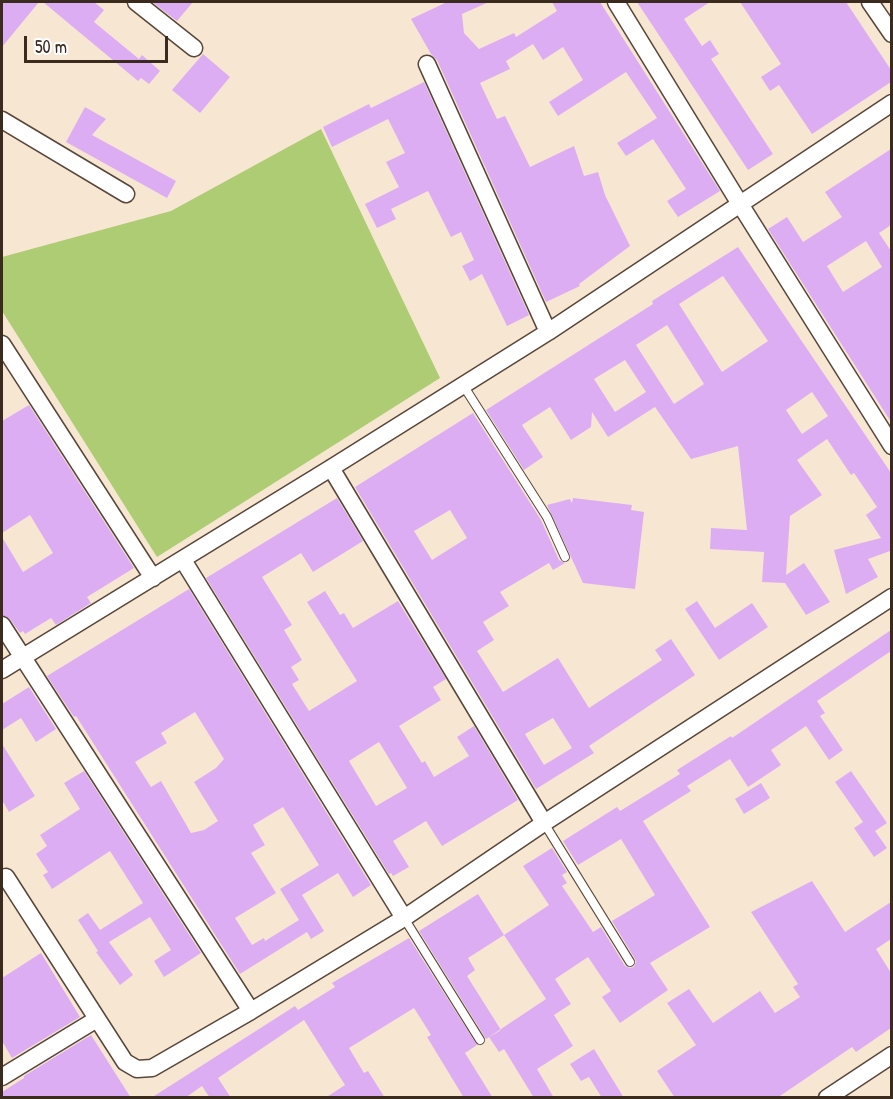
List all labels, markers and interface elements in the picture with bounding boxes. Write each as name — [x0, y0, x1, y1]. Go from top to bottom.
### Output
scale bar — [27, 24, 171, 62]
text: 50 m — [35, 34, 67, 59]

